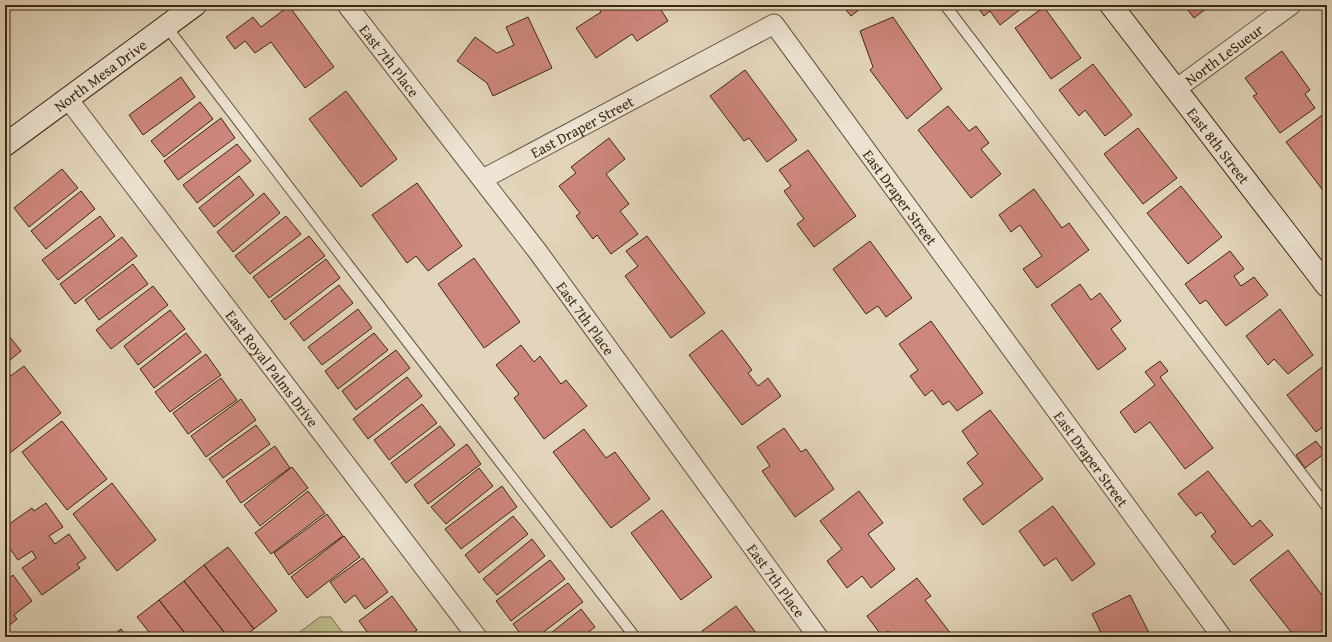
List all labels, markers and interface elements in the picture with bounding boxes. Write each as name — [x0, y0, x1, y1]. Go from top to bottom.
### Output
street label: North LeSueur — [1180, 19, 1267, 90]
street label: East 7th Place — [355, 20, 425, 101]
street label: North Mesa Drive — [49, 34, 151, 116]
street label: East Draper Street — [527, 90, 638, 162]
street label: East 8th Street — [1183, 103, 1256, 189]
street label: East Draper Street — [858, 145, 943, 250]
street label: East 7th Place — [552, 277, 620, 359]
street label: East Royal Palms Drive — [221, 305, 324, 431]
street label: East Draper Street — [1049, 406, 1134, 511]
street label: East 7th Place — [743, 539, 811, 621]

